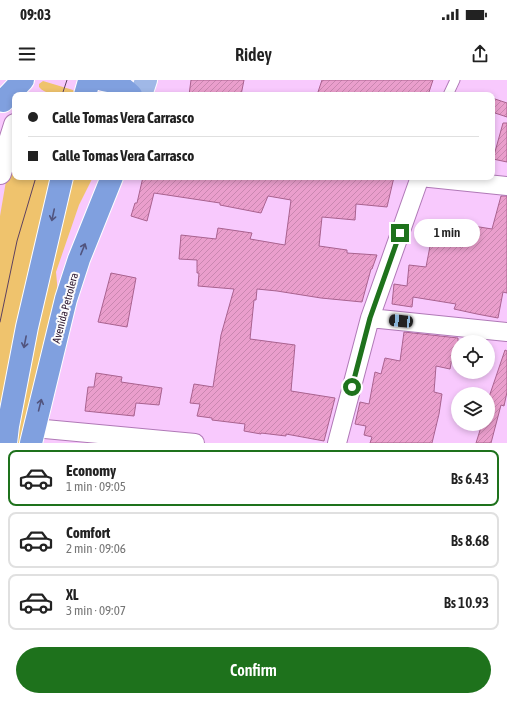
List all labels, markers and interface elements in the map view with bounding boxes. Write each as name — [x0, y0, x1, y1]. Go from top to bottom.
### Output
text: 09:03 — [20, 6, 51, 23]
icon: menu — [16, 43, 38, 65]
icon: share — [469, 43, 491, 65]
text: Ridey — [235, 44, 272, 65]
text: Calle Tomas Vera Carrasco — [52, 109, 194, 126]
text: Calle Tomas Vera Carrasco — [52, 147, 194, 164]
one-way arrow — [48, 208, 56, 221]
callout: 1 min — [414, 219, 480, 247]
route end — [391, 224, 409, 242]
text: 1 min — [434, 225, 460, 240]
one-way arrow — [80, 243, 87, 255]
street label: Avenida Petrolera — [50, 272, 80, 344]
car — [388, 314, 414, 328]
one-way arrow — [20, 335, 28, 348]
map controls — [451, 335, 495, 431]
button: locate — [451, 335, 495, 379]
route start — [343, 378, 361, 396]
button: layers — [451, 387, 495, 431]
one-way arrow — [36, 399, 44, 412]
icon: car — [18, 460, 54, 496]
text: Economy — [66, 462, 116, 479]
text: Bs 6.43 — [451, 470, 489, 487]
text: 1 min · 09:05 — [66, 479, 126, 494]
icon: car — [18, 522, 54, 558]
text: Comfort — [66, 524, 110, 541]
text: Bs 8.68 — [451, 532, 489, 549]
text: 2 min · 09:06 — [66, 541, 126, 556]
icon: car — [18, 584, 54, 620]
text: XL — [66, 586, 79, 603]
text: Bs 10.93 — [444, 594, 489, 611]
text: 3 min · 09:07 — [66, 603, 126, 618]
button: Confirm — [16, 647, 491, 693]

